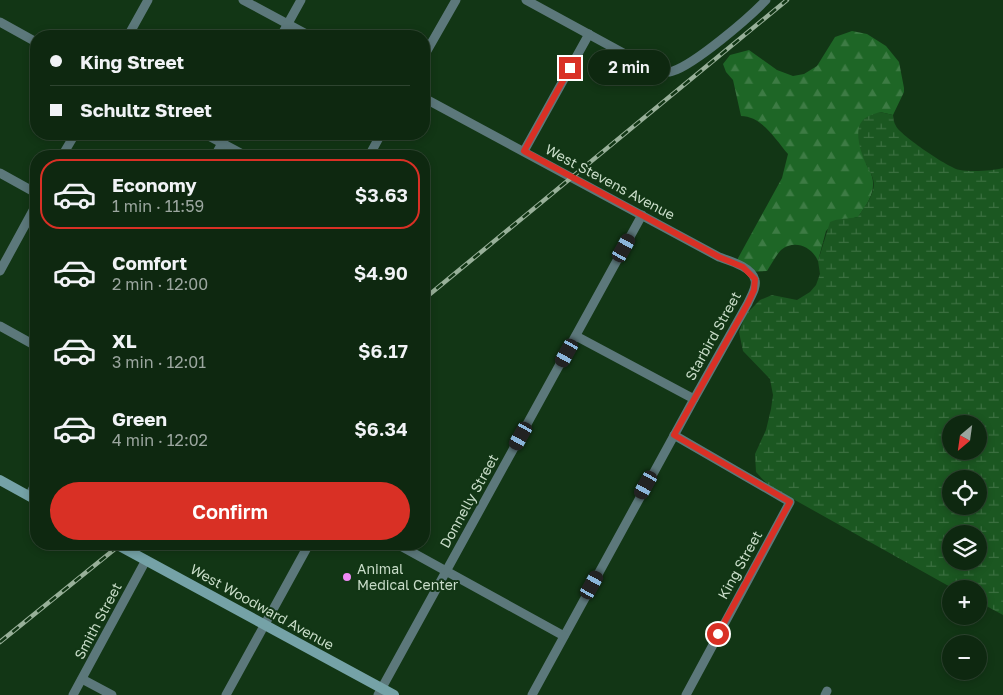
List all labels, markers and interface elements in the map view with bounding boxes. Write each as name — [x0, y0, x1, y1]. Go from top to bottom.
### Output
text: King Street — [80, 50, 184, 73]
callout: 2 min — [588, 50, 670, 86]
route end — [559, 57, 581, 79]
text: 2 min — [608, 57, 650, 77]
text: Schultz Street — [80, 98, 212, 121]
street label: West Stevens Avenue — [543, 140, 678, 223]
icon: car — [52, 172, 97, 217]
text: Economy — [112, 173, 197, 196]
text: $3.63 — [355, 183, 408, 206]
text: 1 min · 11:59 — [112, 196, 204, 216]
car — [610, 231, 637, 265]
icon: car — [52, 250, 97, 295]
text: Comfort — [112, 251, 187, 274]
text: $4.90 — [354, 261, 408, 284]
text: 2 min · 12:00 — [112, 274, 208, 294]
street label: Starbird Street — [681, 288, 744, 383]
icon: car — [52, 328, 97, 373]
text: XL — [112, 329, 137, 352]
car — [553, 336, 580, 370]
text: $6.17 — [358, 339, 408, 362]
text: 3 min · 12:01 — [112, 352, 206, 372]
icon: car — [52, 406, 97, 451]
text: Green — [112, 407, 167, 430]
north arrow — [942, 415, 988, 460]
map controls — [942, 415, 987, 680]
text: $6.34 — [354, 417, 408, 440]
car — [507, 419, 534, 453]
text: 4 min · 12:02 — [112, 430, 208, 450]
street label: Donnelly Street — [436, 451, 501, 551]
car — [632, 468, 659, 502]
button: locate — [942, 470, 987, 515]
button: Confirm — [50, 482, 410, 540]
button: layers — [942, 525, 987, 570]
street label: King Street — [714, 528, 765, 602]
street label: West Woodward Avenue — [187, 560, 337, 653]
place label: Animal Medical Center — [357, 560, 459, 593]
car — [578, 568, 605, 602]
marker: Animal Medical Center — [341, 571, 353, 583]
street label: Smith Street — [70, 580, 125, 662]
button: + — [942, 580, 987, 625]
route start — [707, 623, 729, 645]
button: − — [942, 635, 987, 680]

